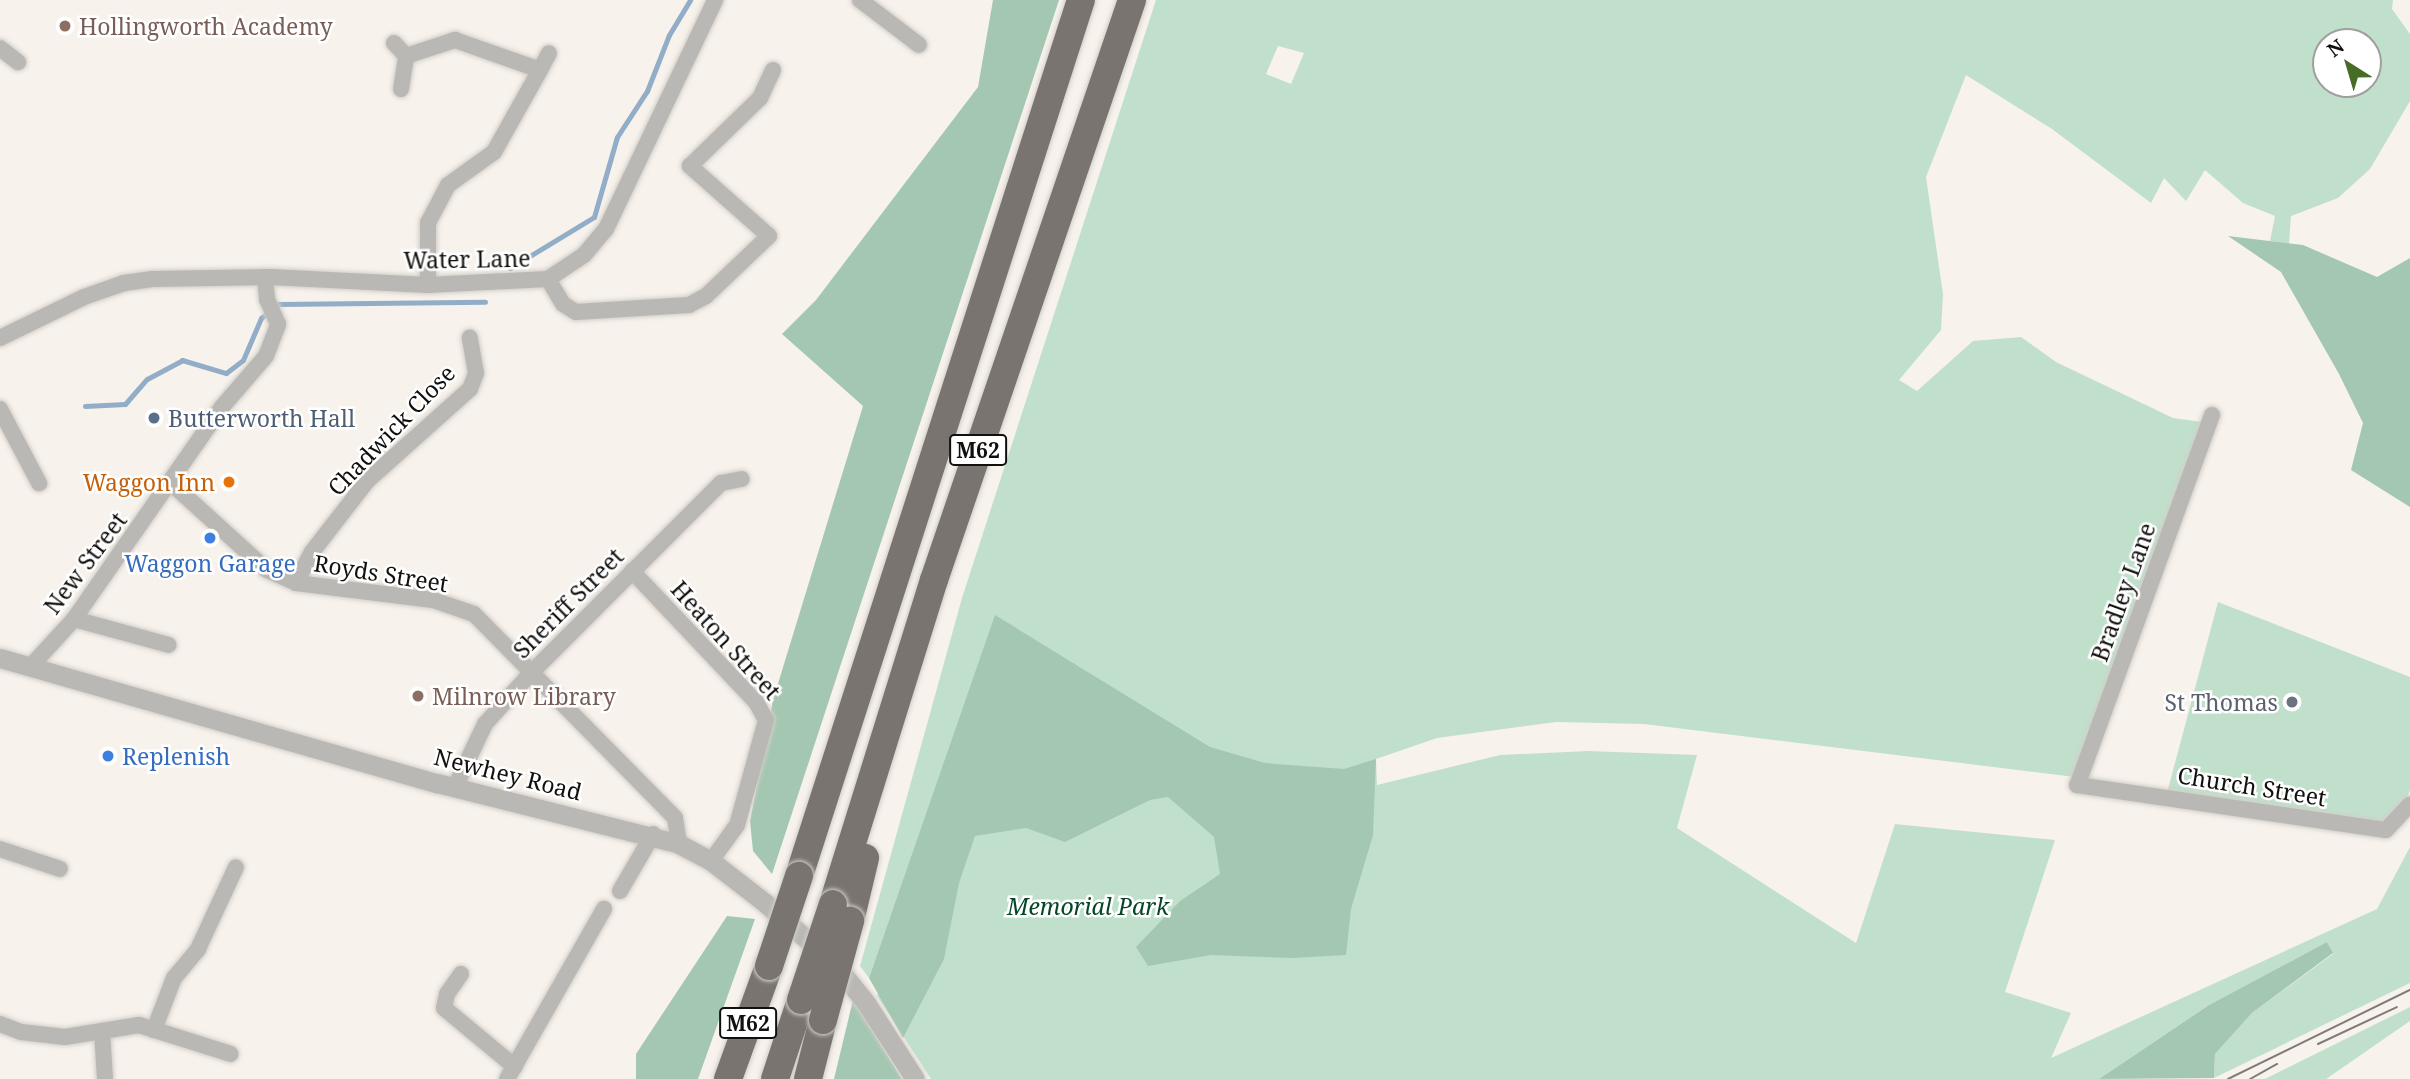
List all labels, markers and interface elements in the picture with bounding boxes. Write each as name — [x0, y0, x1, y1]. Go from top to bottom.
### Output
place label: Hollingworth Academy — [79, 12, 333, 40]
marker: Hollingworth Academy — [57, 18, 73, 34]
north arrow — [2312, 28, 2382, 98]
text: N — [2322, 33, 2349, 63]
street label: Water Lane — [403, 244, 531, 274]
street label: Chadwick Close — [322, 359, 460, 501]
place label: Butterworth Hall — [168, 404, 355, 432]
marker: Butterworth Hall — [146, 410, 162, 426]
road number: M62 — [948, 433, 1008, 468]
place label: Waggon Inn — [83, 468, 215, 496]
marker: Waggon Inn — [221, 474, 237, 490]
street label: New Street — [38, 507, 132, 619]
street label: Bradley Lane — [2085, 519, 2161, 665]
marker: Waggon Garage — [202, 530, 218, 546]
street label: Sheriff Street — [507, 542, 629, 664]
place label: Waggon Garage — [124, 549, 296, 577]
street label: Royds Street — [312, 549, 450, 597]
street label: Heaton Street — [666, 575, 786, 705]
place label: Milnrow Library — [432, 682, 616, 710]
marker: Milnrow Library — [410, 688, 426, 704]
place label: St Thomas — [2164, 688, 2278, 716]
marker: St Thomas — [2284, 694, 2300, 710]
place label: Replenish — [122, 742, 230, 770]
street label: Newhey Road — [431, 742, 585, 806]
marker: Replenish — [100, 748, 116, 764]
street label: Church Street — [2176, 761, 2328, 811]
park label: Memorial Park — [1007, 892, 1169, 920]
road number: M62 — [718, 1006, 778, 1040]

